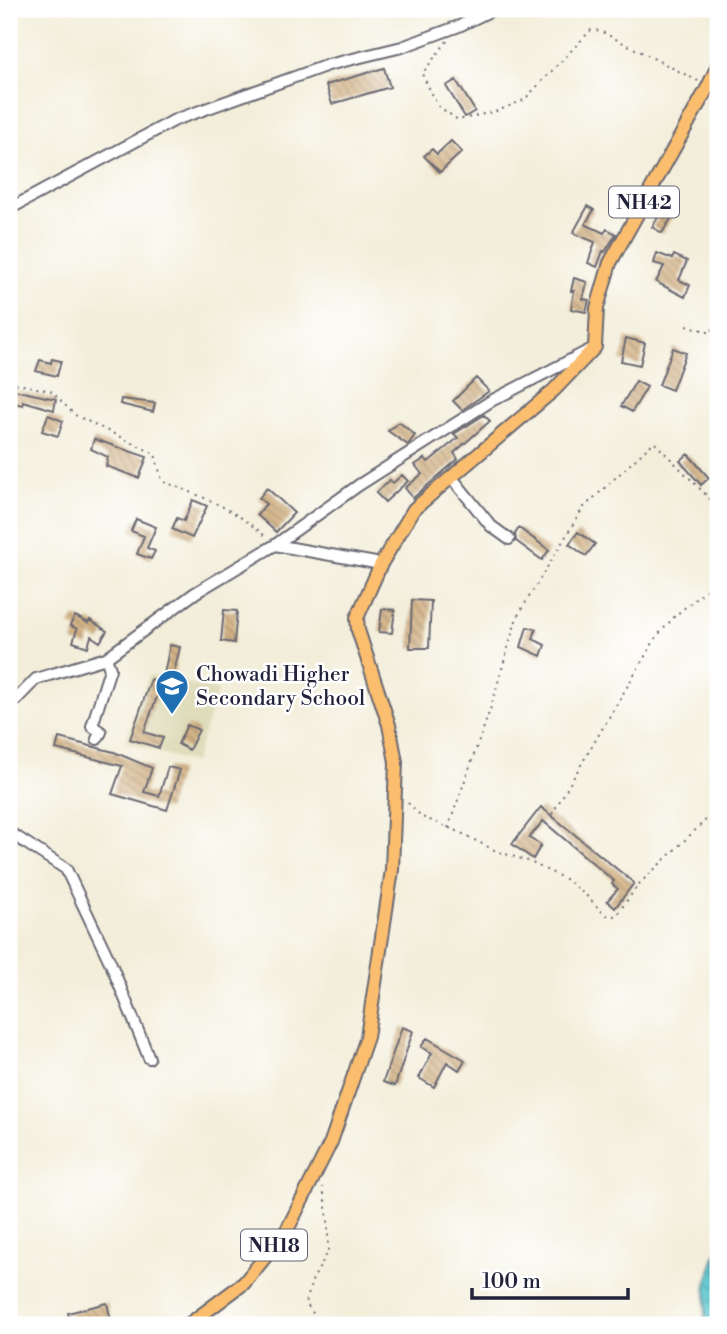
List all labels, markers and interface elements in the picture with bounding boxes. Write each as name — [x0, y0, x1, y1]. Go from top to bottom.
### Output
road number: NH42 — [609, 186, 679, 218]
place label: Chowadi Higher Secondary School — [196, 662, 365, 712]
school or university icon: Chowadi Higher Secondary School — [153, 667, 191, 716]
road number: NH18 — [241, 1230, 307, 1260]
scale bar — [472, 1257, 627, 1301]
text: 100 m — [482, 1269, 541, 1295]

